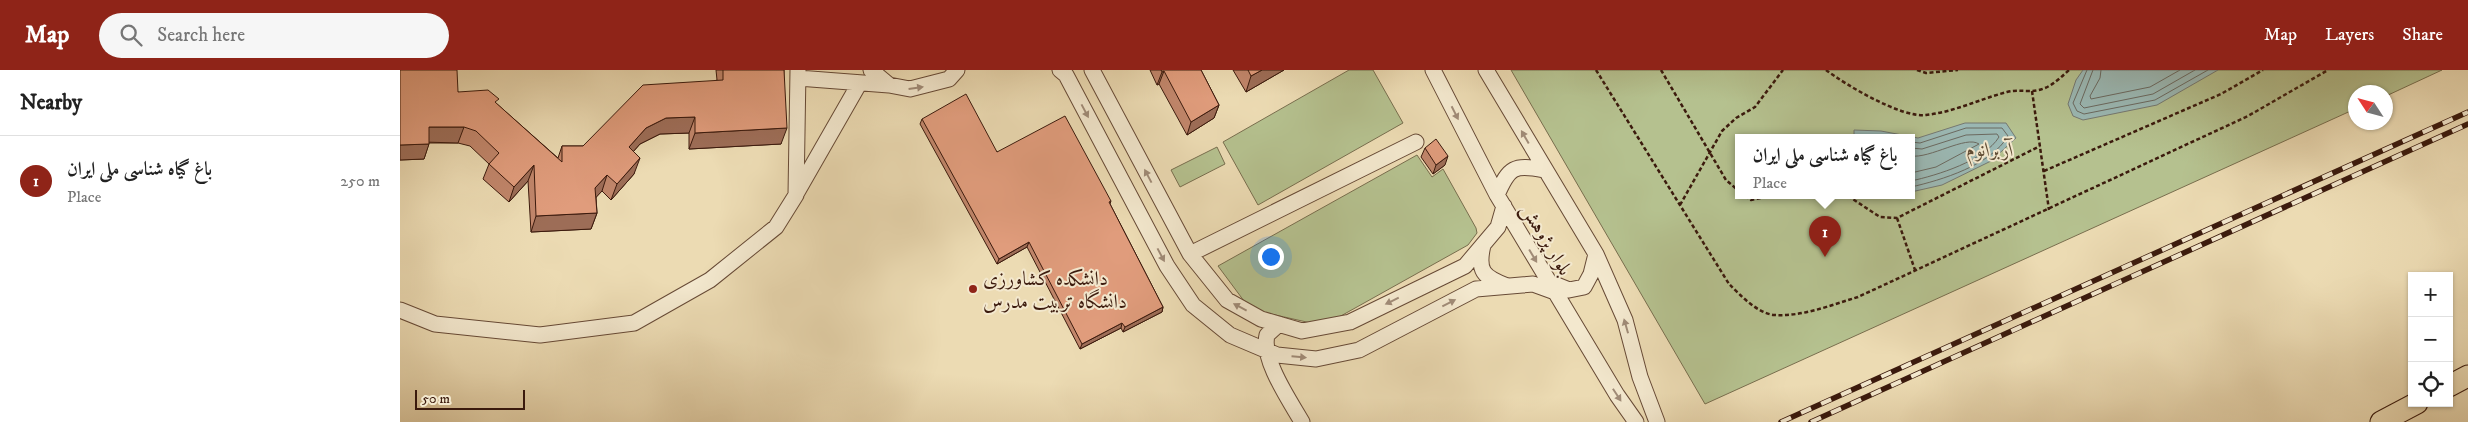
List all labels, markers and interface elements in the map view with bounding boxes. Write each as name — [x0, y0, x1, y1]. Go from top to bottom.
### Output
search box — [99, 13, 449, 58]
text: Map — [25, 20, 69, 50]
icon: search — [117, 21, 145, 49]
text: Search here — [157, 24, 245, 47]
text: Map — [2264, 24, 2297, 46]
text: Layers — [2325, 24, 2374, 46]
text: Share — [2402, 24, 2443, 46]
one-way arrow — [908, 83, 924, 91]
north arrow — [2348, 85, 2393, 130]
text: Nearby — [20, 90, 82, 116]
one-way arrow — [1081, 104, 1089, 119]
one-way arrow — [1451, 106, 1459, 121]
one-way arrow — [1521, 130, 1530, 143]
popup — [1735, 134, 1915, 199]
park label: آربرانوم — [1966, 137, 2014, 167]
text: باغ گیاه‌ شناسی ملی ایران — [1752, 144, 1898, 167]
text: باغ گیاه‌ شناسی ملی ایران — [67, 158, 212, 181]
one-way arrow — [1144, 169, 1153, 183]
text: 1 — [33, 171, 39, 191]
text: 250 m — [340, 171, 380, 191]
text: Place — [1752, 173, 1787, 193]
text: Place — [67, 187, 101, 207]
street label: بلوار پژوهش — [1514, 199, 1577, 280]
pin: 1 — [1809, 216, 1841, 257]
your location — [1258, 244, 1284, 270]
one-way arrow — [1157, 248, 1165, 262]
one-way arrow — [1529, 249, 1538, 262]
place label: دانشکده کشاورزی دانشگاه تربیت مدرس — [983, 267, 1127, 315]
map controls — [2408, 272, 2453, 407]
button: + — [2408, 272, 2453, 317]
marker: دانشکده کشاورزی دانشگاه تربیت مدرس — [967, 283, 979, 295]
one-way arrow — [1385, 298, 1399, 306]
one-way arrow — [1442, 299, 1456, 307]
one-way arrow — [1233, 303, 1246, 312]
button: − — [2408, 317, 2453, 362]
one-way arrow — [1622, 318, 1630, 333]
one-way arrow — [1291, 353, 1307, 361]
button: locate — [2408, 362, 2453, 407]
scale bar — [415, 387, 525, 410]
one-way arrow — [1612, 388, 1622, 402]
text: 50 m — [422, 390, 450, 408]

